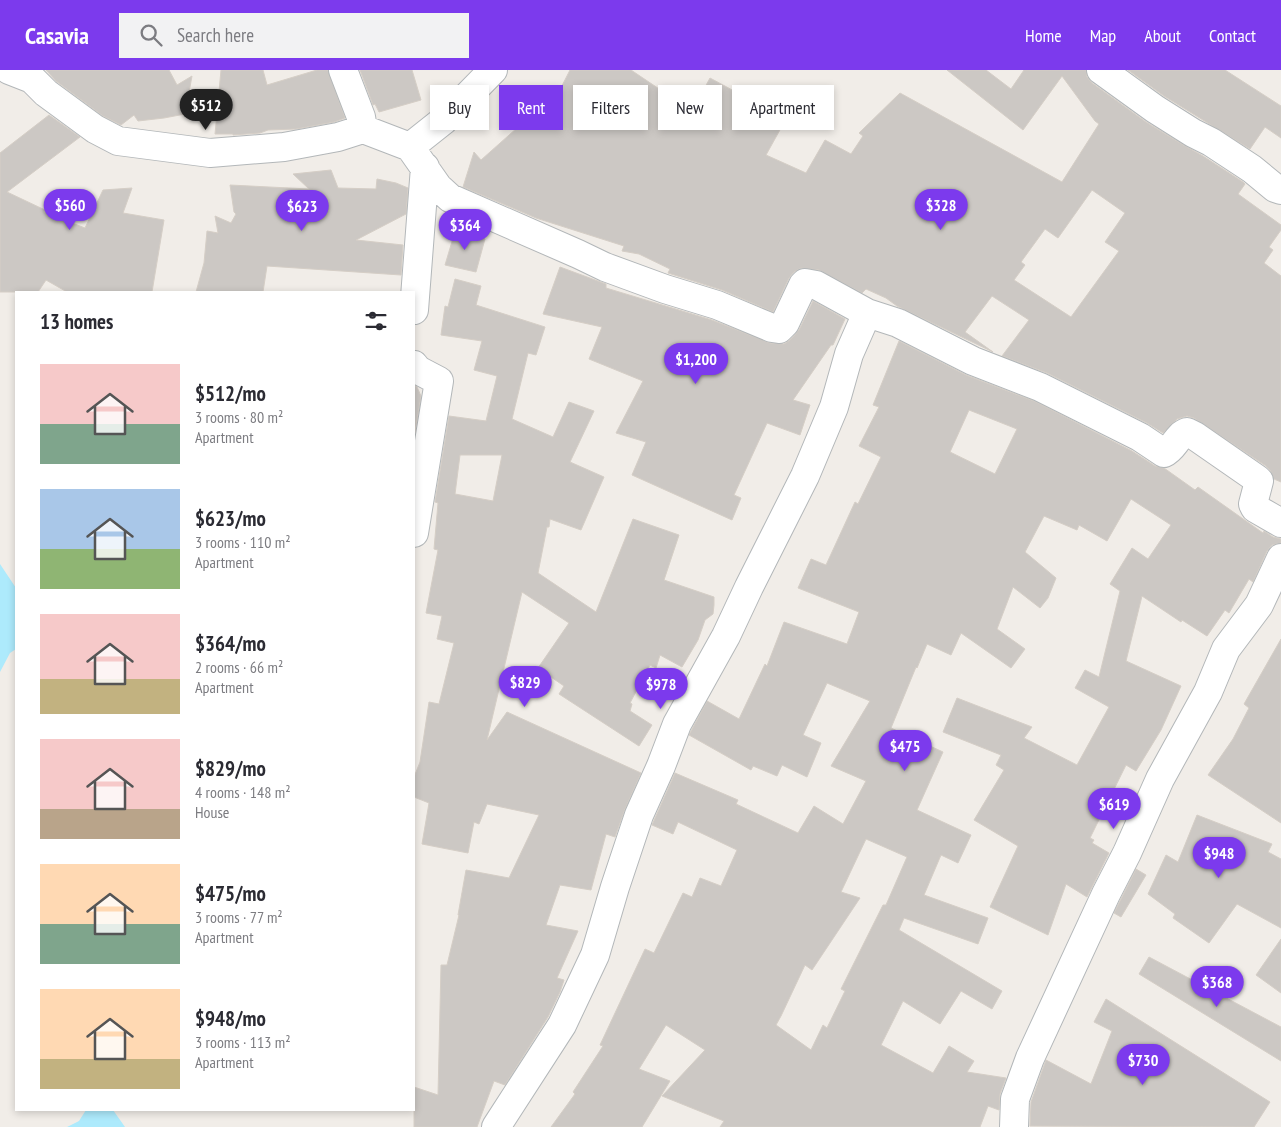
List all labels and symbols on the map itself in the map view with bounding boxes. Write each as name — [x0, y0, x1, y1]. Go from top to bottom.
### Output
pin: $512 — [176, 88, 236, 131]
pin: $560 — [40, 189, 100, 231]
pin: $328 — [911, 189, 971, 231]
pin: $623 — [272, 190, 332, 232]
pin: $364 — [435, 208, 495, 251]
pin: $1,200 — [655, 342, 737, 385]
pin: $829 — [495, 666, 555, 708]
pin: $978 — [631, 668, 691, 710]
pin: $475 — [875, 730, 935, 772]
pin: $619 — [1084, 788, 1144, 830]
pin: $948 — [1189, 836, 1249, 879]
pin: $368 — [1187, 966, 1247, 1008]
pin: $730 — [1113, 1044, 1173, 1086]

